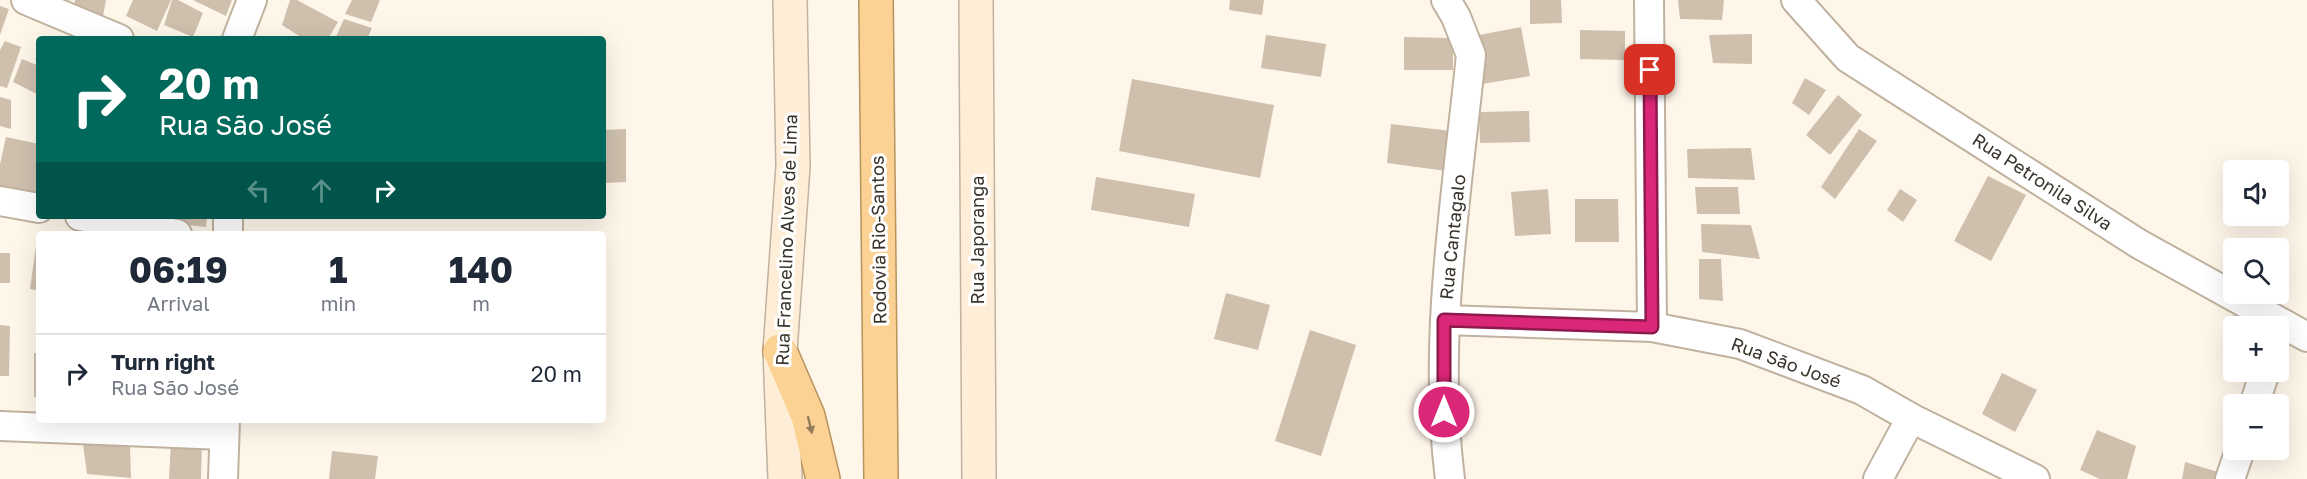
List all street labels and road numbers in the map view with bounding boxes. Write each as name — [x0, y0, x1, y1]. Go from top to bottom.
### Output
street label: Rua Francelino Alves de Lima — [771, 114, 801, 366]
street label: Rua Petronila Silva — [1969, 128, 2117, 235]
street label: Rodovia Rio-Santos — [866, 155, 890, 325]
street label: Rua Cantagalo — [1434, 173, 1470, 301]
street label: Rua Japoranga — [966, 176, 988, 304]
street label: Rua São José — [1728, 332, 1844, 392]

